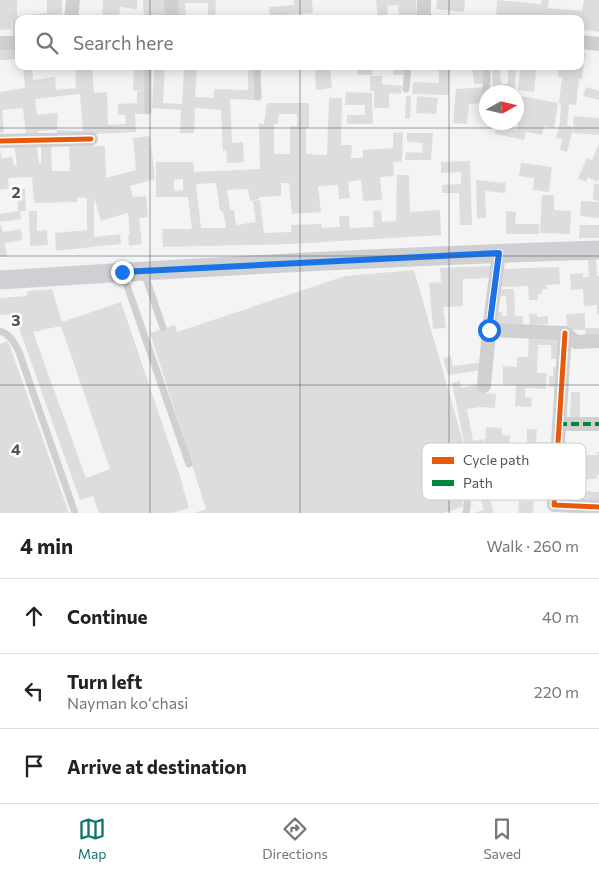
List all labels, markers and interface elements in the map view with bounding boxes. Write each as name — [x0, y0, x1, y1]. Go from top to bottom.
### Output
search box — [15, 15, 584, 70]
icon: search — [33, 29, 61, 57]
text: Search here — [73, 31, 173, 54]
north arrow — [479, 85, 524, 130]
text: 2 — [11, 182, 21, 201]
route end — [111, 261, 134, 284]
text: 3 — [11, 310, 21, 329]
route start — [478, 319, 501, 342]
text: 4 — [11, 439, 21, 458]
legend — [422, 443, 586, 500]
text: Cycle path — [463, 451, 529, 468]
text: Path — [463, 474, 493, 491]
text: 4 min — [20, 533, 73, 558]
text: Walk · 260 m — [487, 536, 579, 555]
icon: ahead — [20, 602, 48, 630]
text: Continue — [67, 605, 147, 628]
text: 40 m — [542, 607, 579, 626]
text: Turn left — [67, 670, 142, 693]
icon: left — [20, 677, 48, 705]
text: 220 m — [534, 682, 579, 701]
text: Nayman koʻchasi — [67, 693, 188, 712]
icon: arrive — [20, 752, 48, 780]
text: Arrive at destination — [67, 755, 247, 778]
tab: Map — [78, 815, 107, 862]
tab: Directions — [262, 815, 328, 862]
tab: Saved — [483, 815, 521, 862]

